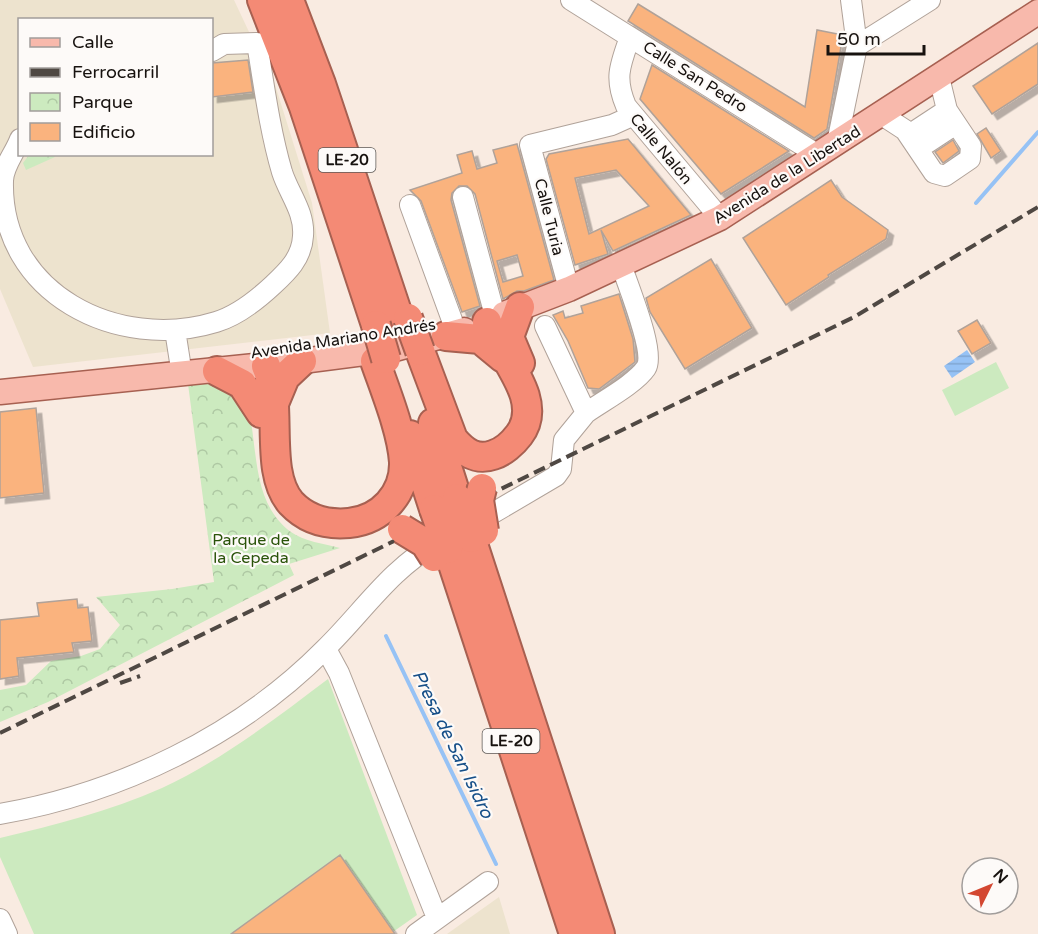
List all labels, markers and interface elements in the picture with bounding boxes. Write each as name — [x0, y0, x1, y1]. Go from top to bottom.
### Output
legend — [18, 18, 213, 156]
scale bar — [828, 18, 924, 56]
text: 50 m — [837, 28, 881, 50]
text: Calle — [72, 31, 114, 53]
street label: Calle San Pedro — [639, 37, 751, 117]
text: Ferrocarril — [72, 61, 159, 83]
text: Parque — [72, 91, 133, 113]
street label: Calle Nalón — [626, 109, 696, 189]
text: Edificio — [72, 121, 136, 143]
street label: Avenida de la Libertad — [710, 122, 864, 228]
road number: LE-20 — [318, 148, 376, 172]
street label: Calle Turia — [530, 176, 568, 258]
street label: Avenida Mariano Andrés — [249, 314, 437, 364]
park label: Parque de la Cepeda — [212, 530, 290, 568]
water label: Presa de San Isidro — [408, 666, 499, 823]
road number: LE-20 — [482, 729, 540, 753]
north arrow — [960, 856, 1020, 916]
text: N — [989, 865, 1012, 888]

